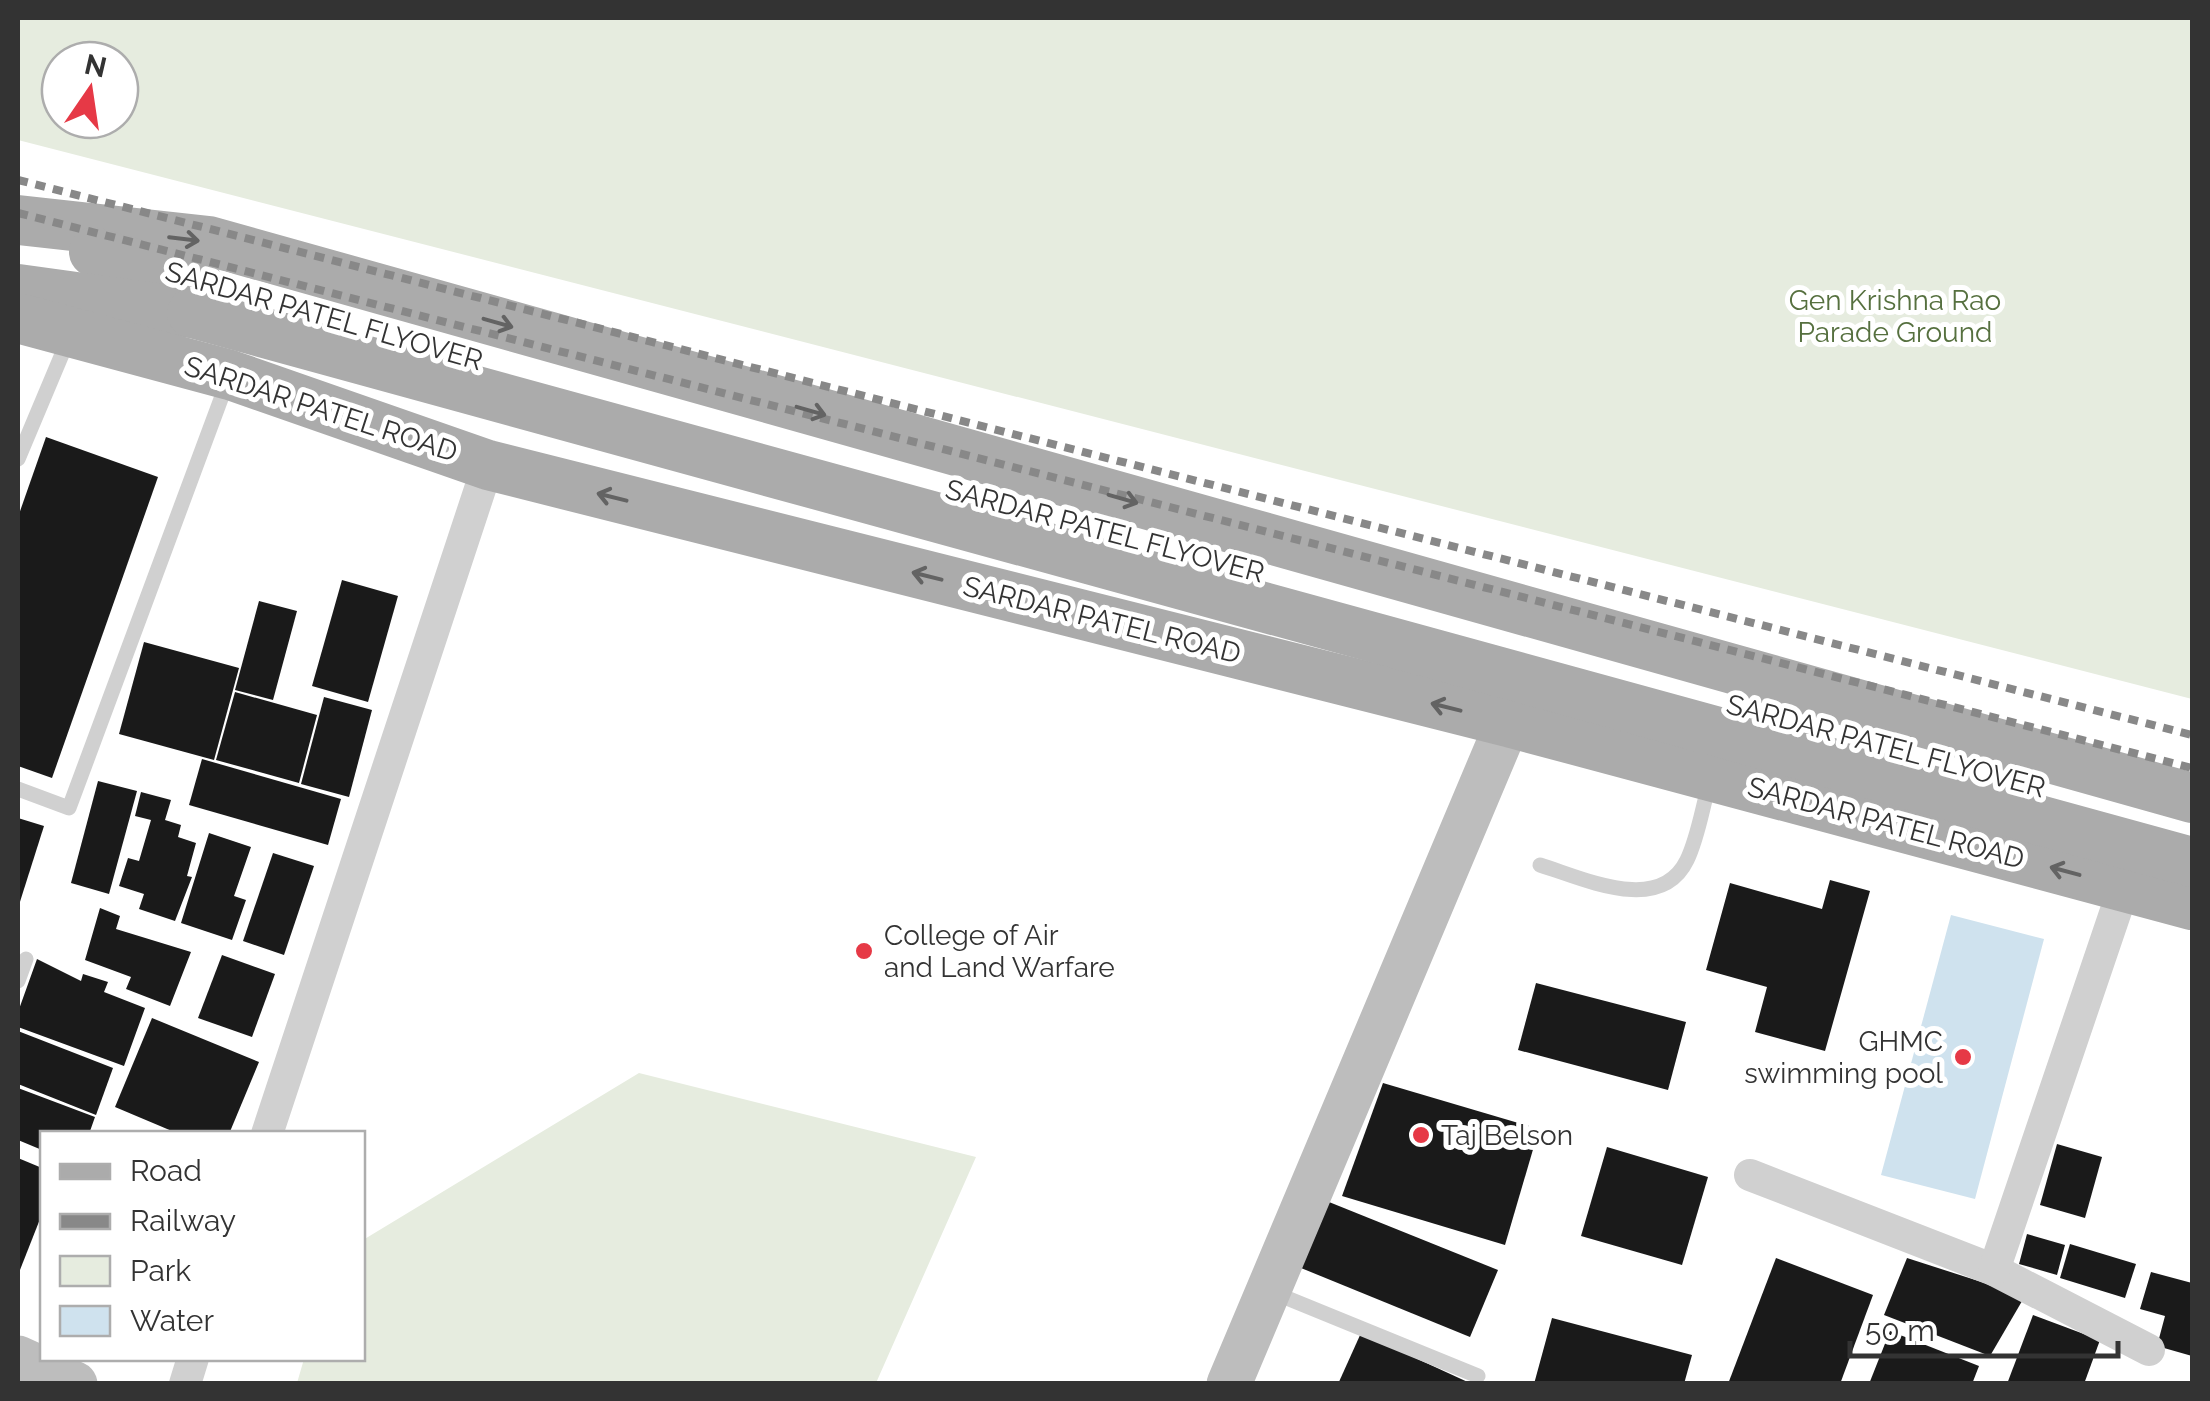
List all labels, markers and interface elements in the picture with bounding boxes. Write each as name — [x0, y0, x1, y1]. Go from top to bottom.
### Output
north arrow — [40, 40, 140, 140]
text: N — [81, 48, 110, 85]
one-way arrow — [167, 230, 200, 249]
street label: SARDAR PATEL FLYOVER — [162, 255, 486, 377]
park label: Gen Krishna Rao Parade Ground — [1789, 284, 2001, 349]
one-way arrow — [482, 314, 513, 333]
street label: SARDAR PATEL ROAD — [180, 349, 462, 469]
one-way arrow — [794, 402, 826, 421]
street label: SARDAR PATEL FLYOVER — [942, 473, 1268, 589]
one-way arrow — [597, 486, 628, 505]
one-way arrow — [1107, 490, 1139, 509]
one-way arrow — [912, 566, 944, 584]
street label: SARDAR PATEL ROAD — [960, 570, 1244, 670]
street label: SARDAR PATEL FLYOVER — [1723, 688, 2049, 804]
one-way arrow — [1431, 696, 1462, 715]
street label: SARDAR PATEL ROAD — [1744, 770, 2028, 876]
one-way arrow — [2050, 860, 2081, 879]
place label: College of Air and Land Warfare — [884, 919, 1115, 984]
marker: College of Air and Land Warfare — [853, 940, 875, 962]
place label: GHMC swimming pool — [1744, 1025, 1943, 1090]
marker: GHMC swimming pool — [1952, 1046, 1974, 1068]
place label: Taj Belson — [1441, 1119, 1573, 1152]
marker: Taj Belson — [1410, 1124, 1432, 1146]
legend — [40, 1131, 365, 1361]
text: Road — [130, 1153, 202, 1188]
text: Railway — [130, 1203, 236, 1238]
text: Park — [130, 1253, 191, 1288]
scale bar — [1850, 1296, 2118, 1358]
text: Water — [130, 1303, 214, 1338]
text: 50 m — [1865, 1313, 1935, 1348]

